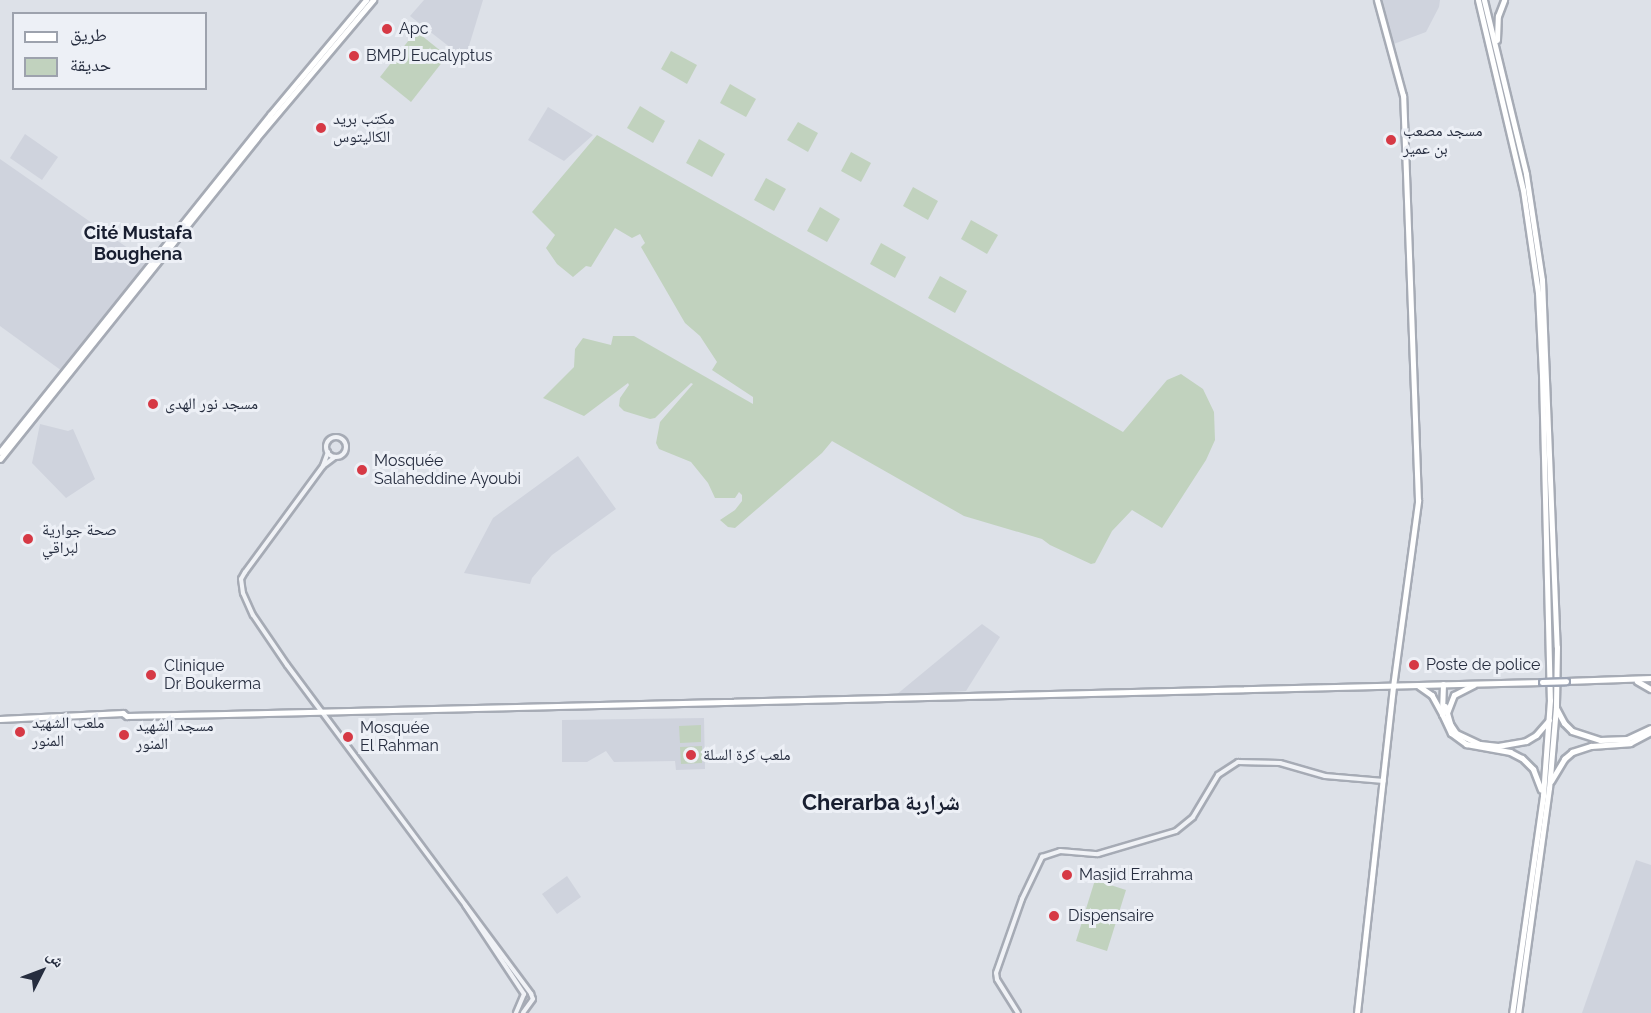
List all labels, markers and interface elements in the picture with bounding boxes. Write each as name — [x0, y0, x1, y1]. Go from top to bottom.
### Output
legend — [12, 12, 207, 90]
place label: Apc — [399, 19, 428, 39]
marker: Apc — [380, 22, 394, 36]
text: طريق — [70, 24, 107, 45]
place label: BMPJ Eucalyptus — [366, 46, 492, 66]
marker: BMPJ Eucalyptus — [347, 49, 361, 63]
text: حديقة — [70, 54, 111, 75]
place label: مكتب بريد الكاليتوس — [333, 109, 394, 147]
marker: مكتب بريد الكاليتوس — [314, 121, 328, 135]
place label: مسجد مصعب بن عمير — [1403, 121, 1483, 159]
marker: مسجد مصعب بن عمير — [1384, 133, 1398, 147]
district label: Cité Mustafa Boughena — [84, 223, 192, 266]
place label: مسجد نور الهدى — [165, 394, 258, 414]
marker: مسجد نور الهدى — [146, 397, 160, 411]
place label: Mosquée Salaheddine Ayoubi — [374, 451, 521, 489]
marker: Mosquée Salaheddine Ayoubi — [355, 463, 369, 477]
place label: صحة جوارية لبراقي — [42, 520, 117, 558]
marker: صحة جوارية لبراقي — [19, 530, 37, 548]
place label: Poste de police — [1426, 655, 1540, 675]
place label: Clinique Dr Boukerma — [164, 656, 261, 694]
marker: Poste de police — [1407, 658, 1421, 672]
marker: Clinique Dr Boukerma — [142, 666, 160, 684]
place label: ملعب الشهيد المنور — [32, 713, 104, 751]
place label: مسجد الشهيد المنور — [136, 716, 213, 754]
place label: Mosquée El Rahman — [360, 718, 439, 756]
marker: ملعب الشهيد المنور — [13, 725, 27, 739]
marker: مسجد الشهيد المنور — [117, 728, 131, 742]
marker: Mosquée El Rahman — [341, 730, 355, 744]
place label: ملعب كرة السلة — [703, 745, 791, 765]
marker: ملعب كرة السلة — [684, 748, 698, 762]
district label: Cherarba شراربة — [802, 790, 960, 816]
place label: Masjid Errahma — [1079, 865, 1193, 885]
marker: Masjid Errahma — [1060, 868, 1074, 882]
place label: Dispensaire — [1068, 906, 1154, 926]
marker: Dispensaire — [1045, 907, 1063, 925]
north arrow — [12, 941, 72, 1001]
text: ش — [43, 946, 68, 971]

